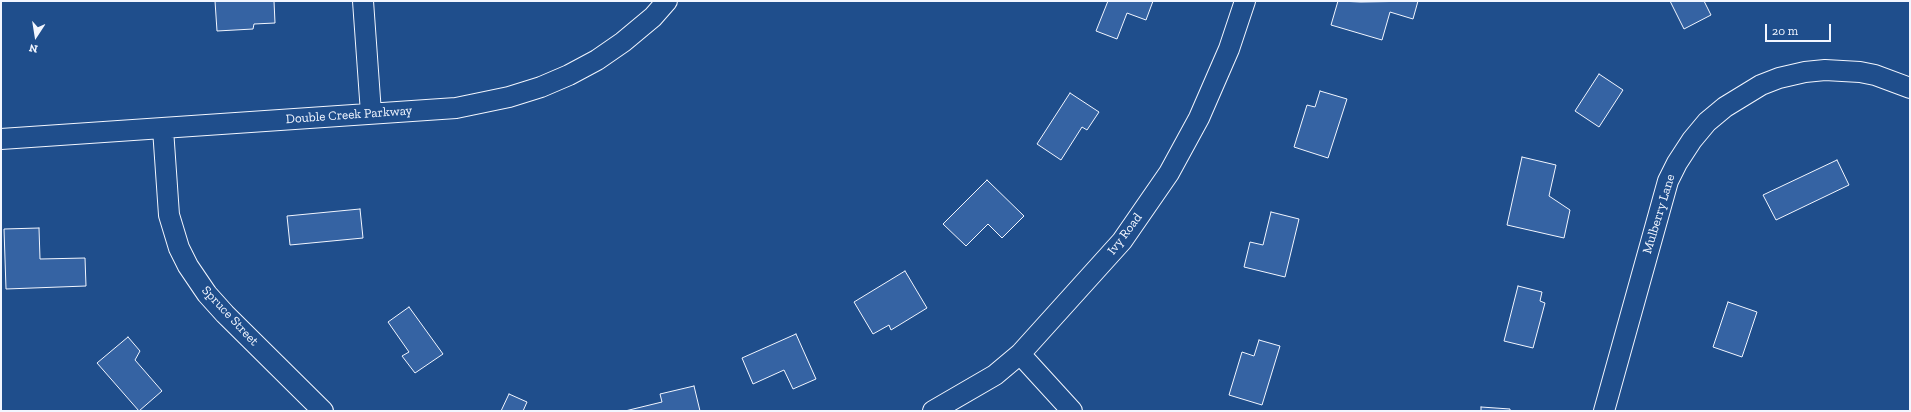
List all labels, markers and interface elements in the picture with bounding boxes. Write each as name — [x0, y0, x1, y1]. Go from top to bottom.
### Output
north arrow — [16, 16, 56, 56]
scale bar — [1767, 16, 1833, 42]
text: 20 m — [1772, 24, 1798, 38]
text: N — [28, 41, 39, 55]
street label: Double Creek Parkway — [285, 103, 413, 127]
street label: Mulberry Lane — [1639, 172, 1679, 256]
street label: Ivy Road — [1104, 210, 1146, 258]
street label: Spruce Street — [198, 283, 262, 349]

